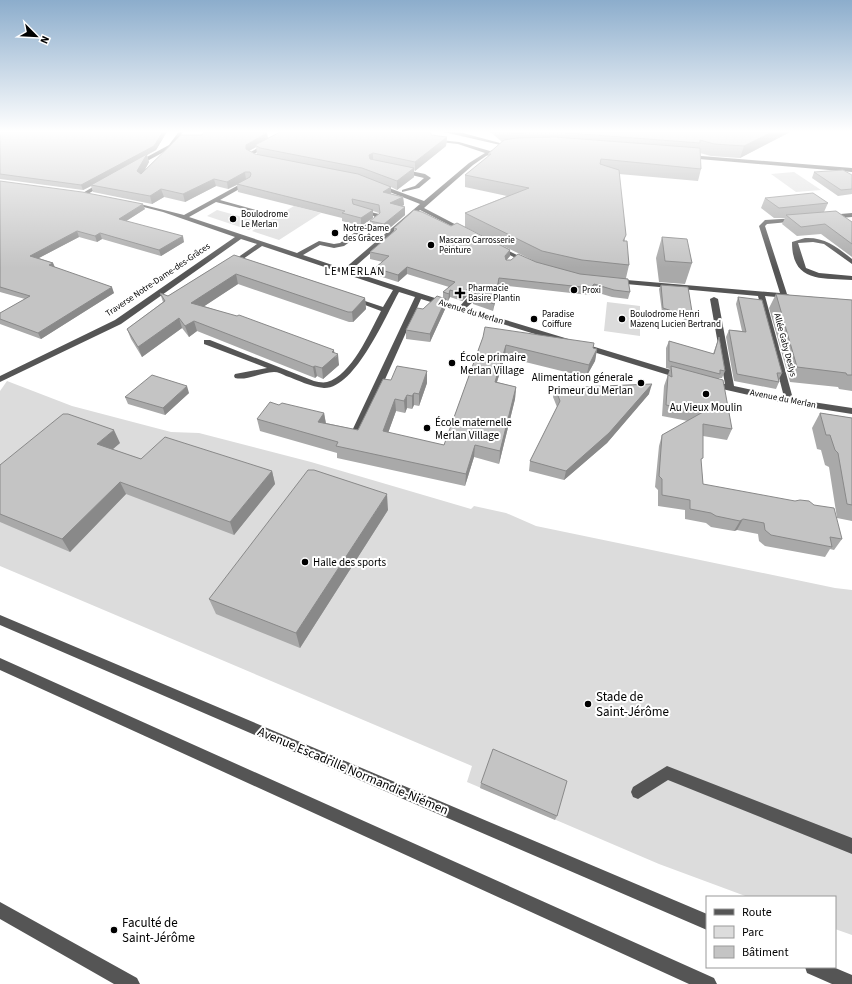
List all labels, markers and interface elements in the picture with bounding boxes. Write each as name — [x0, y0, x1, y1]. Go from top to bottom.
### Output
north arrow — [16, 16, 56, 56]
text: N — [36, 33, 53, 46]
place label: Boulodrome Le Merlan — [241, 208, 289, 231]
marker: Boulodrome Le Merlan — [228, 214, 238, 224]
place label: Notre-Dame des Grâces — [343, 222, 390, 245]
marker: Notre-Dame des Grâces — [330, 228, 340, 238]
place label: Mascaro Carrosserie Peinture — [439, 234, 515, 257]
street label: Traverse Notre-Dame-des-Grâces — [103, 240, 213, 320]
marker: Mascaro Carrosserie Peinture — [426, 240, 436, 250]
district label: LE MERLAN — [325, 264, 385, 279]
place label: Pharmacie Basire Plantin — [468, 282, 520, 305]
place label: Proxi — [582, 284, 601, 297]
marker: Proxi — [569, 285, 579, 295]
marker: Pharmacie Basire Plantin — [455, 288, 465, 298]
street label: Avenue du Merlan — [437, 296, 505, 328]
place label: Paradise Coiffure — [542, 308, 575, 331]
place label: Boulodrome Henri Mazenq Lucien Bertrand — [630, 308, 721, 331]
street label: Allée Gaby Deslys — [770, 312, 800, 378]
marker: Paradise Coiffure — [529, 314, 539, 324]
marker: Boulodrome Henri Mazenq Lucien Bertrand — [617, 314, 627, 324]
place label: École primaire Merlan Village — [460, 350, 527, 378]
marker: École primaire Merlan Village — [447, 358, 457, 368]
place label: Alimentation génerale Primeur du Merlan — [532, 370, 634, 398]
marker: Alimentation génerale Primeur du Merlan — [636, 378, 646, 388]
street label: Avenue du Merlan — [749, 386, 817, 412]
marker: Au Vieux Moulin — [701, 389, 711, 399]
place label: Au Vieux Moulin — [670, 400, 742, 415]
place label: École maternelle Merlan Village — [435, 415, 512, 443]
marker: École maternelle Merlan Village — [422, 423, 432, 433]
place label: Halle des sports — [313, 555, 386, 570]
marker: Halle des sports — [300, 557, 310, 567]
place label: Stade de Saint-Jérôme — [596, 688, 669, 721]
marker: Stade de Saint-Jérôme — [583, 699, 593, 709]
street label: Avenue Escadrille Normandie-Niémen — [255, 723, 451, 819]
legend — [706, 896, 836, 968]
text: Route — [742, 904, 772, 921]
place label: Faculté de Saint-Jérôme — [122, 914, 195, 947]
text: Parc — [742, 924, 764, 941]
marker: Faculté de Saint-Jérôme — [109, 925, 119, 935]
text: Bâtiment — [742, 944, 788, 961]

